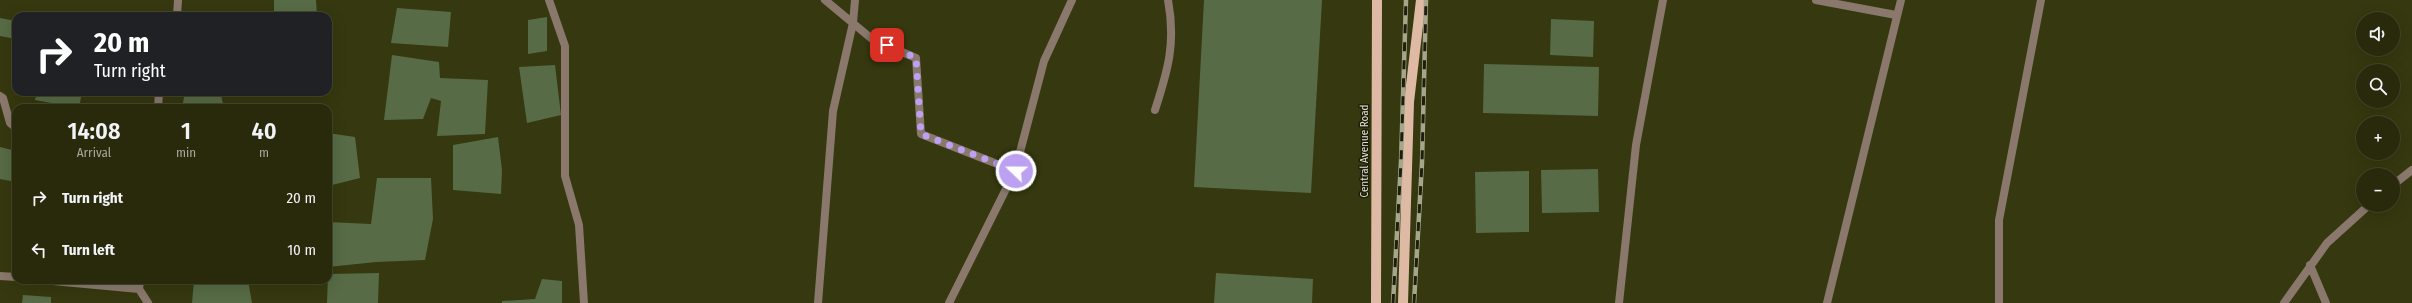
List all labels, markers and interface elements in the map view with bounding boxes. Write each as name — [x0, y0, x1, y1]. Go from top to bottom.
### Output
map controls — [2356, 12, 2400, 212]
button: sound — [2356, 12, 2400, 56]
text: 20 m — [94, 26, 149, 59]
icon: right — [28, 28, 80, 80]
pin — [870, 28, 904, 62]
icon: arrive — [876, 34, 898, 56]
text: Turn right — [94, 60, 166, 82]
button: search — [2356, 64, 2400, 108]
street label: Central Avenue Road — [1358, 105, 1371, 197]
button: + — [2356, 116, 2400, 160]
text: 14:08 — [67, 117, 121, 145]
text: 1 — [181, 117, 191, 145]
text: 40 — [251, 117, 277, 145]
text: Arrival — [77, 145, 111, 160]
text: min — [176, 145, 196, 160]
text: m — [259, 145, 269, 160]
position arrow — [995, 150, 1037, 192]
button: − — [2356, 168, 2400, 212]
icon: right — [28, 187, 50, 209]
text: Turn right — [62, 189, 123, 207]
text: 20 m — [287, 189, 316, 207]
icon: left — [28, 239, 50, 261]
text: Turn left — [62, 241, 115, 259]
text: 10 m — [287, 241, 316, 259]

